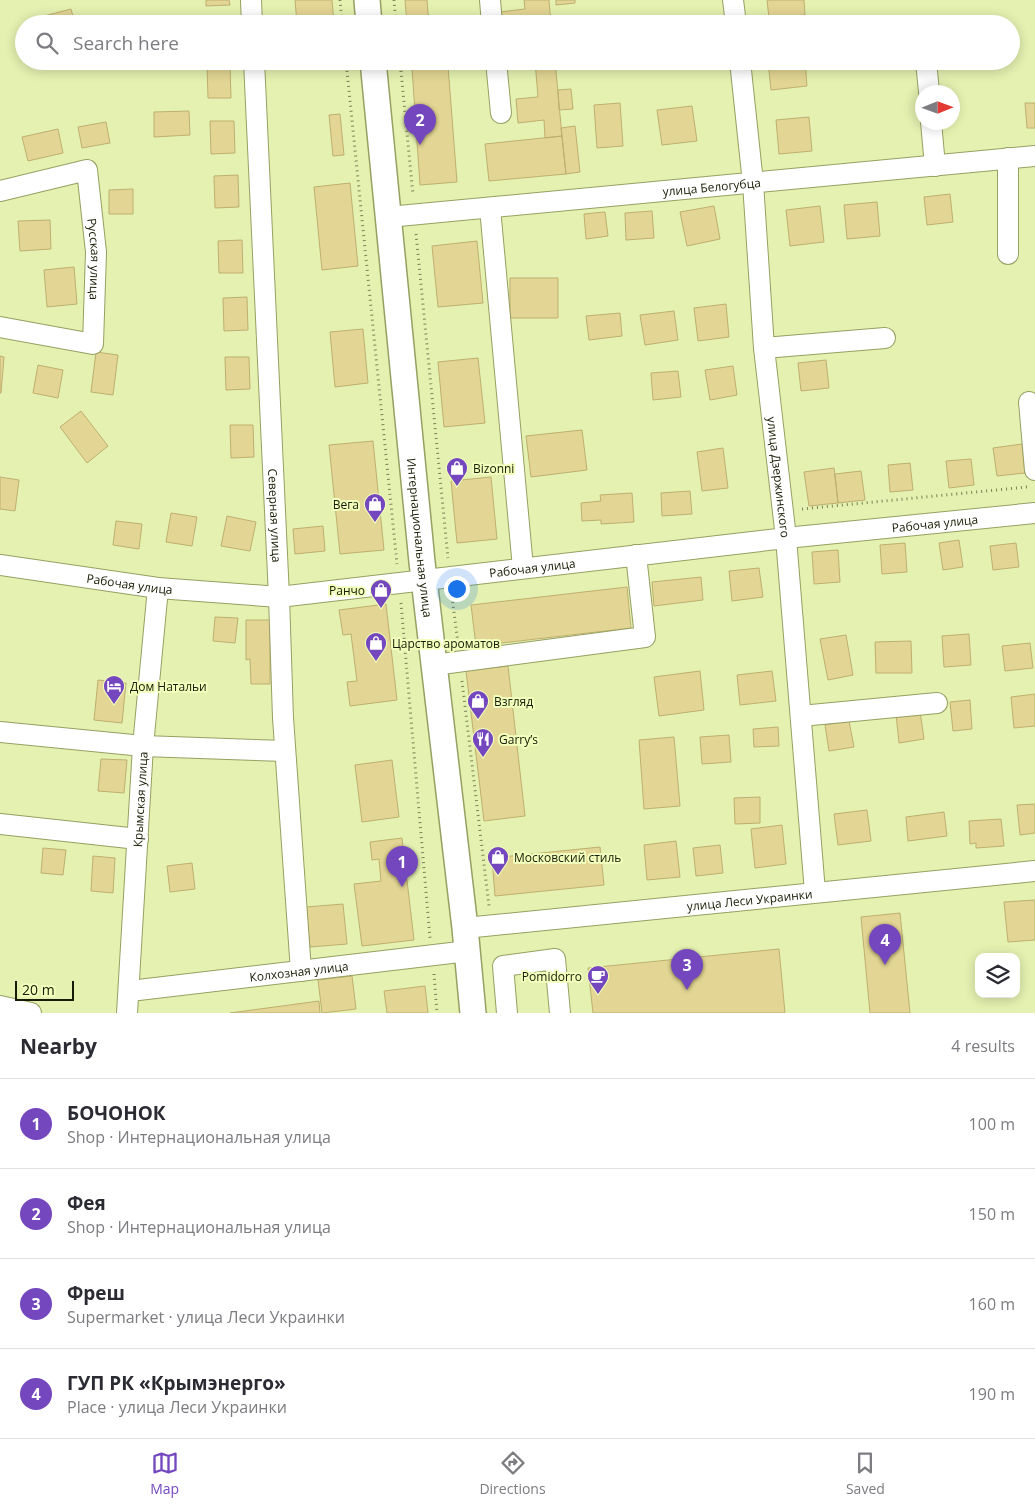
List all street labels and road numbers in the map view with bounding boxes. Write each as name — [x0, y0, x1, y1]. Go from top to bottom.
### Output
street label: улица Белогубца — [662, 173, 761, 200]
street label: Русская улица — [84, 217, 105, 300]
street label: улица Дзержинского — [764, 416, 794, 538]
street label: Интернациональная улица — [403, 457, 437, 618]
street label: Северная улица — [265, 468, 286, 563]
street label: Рабочая улица — [891, 510, 979, 536]
street label: Рабочая улица — [488, 554, 576, 581]
street label: Рабочая улица — [86, 569, 173, 598]
street label: Крымская улица — [128, 751, 151, 848]
street label: улица Леси Украинки — [686, 885, 813, 914]
street label: Колхозная улица — [248, 957, 349, 985]

